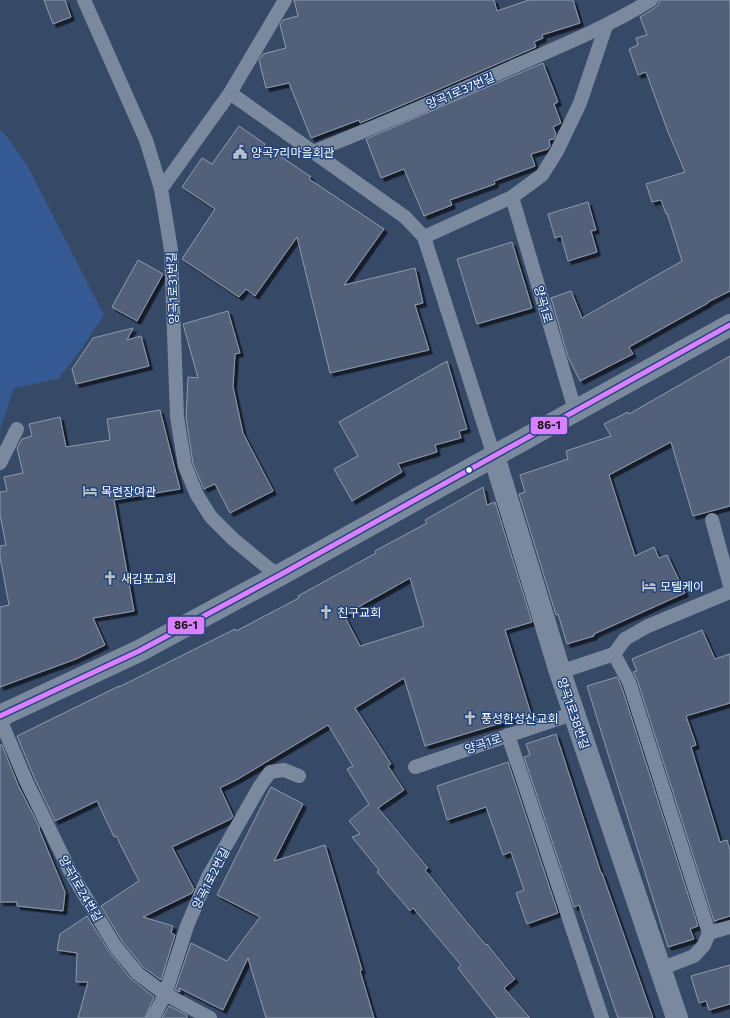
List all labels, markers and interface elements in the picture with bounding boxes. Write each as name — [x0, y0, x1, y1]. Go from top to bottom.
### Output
street label: 양곡1로37번길 — [423, 69, 497, 111]
public building icon: 양곡7리마을회관 — [232, 144, 248, 160]
place label: 양곡7리마을회관 — [251, 145, 335, 159]
street label: 양곡1로31번길 — [164, 252, 180, 324]
street label: 양곡1로 — [532, 284, 556, 324]
line badge: 86-1 — [530, 416, 568, 435]
text: 86-1 — [537, 418, 561, 431]
unlabelled marker — [464, 465, 474, 475]
hotel icon: 목련장여관 — [82, 483, 98, 499]
place label: 목련장여관 — [101, 484, 156, 498]
church icon: 새김포교회 — [102, 570, 118, 586]
place label: 새김포교회 — [121, 571, 176, 585]
hotel icon: 모텔케이 — [641, 578, 657, 594]
place label: 모텔케이 — [660, 579, 704, 593]
church icon: 친구교회 — [318, 604, 334, 620]
place label: 친구교회 — [337, 605, 381, 619]
line badge: 86-1 — [167, 616, 205, 635]
text: 86-1 — [174, 618, 198, 631]
street label: 양곡1로38번길 — [555, 676, 593, 750]
church icon: 풍성한성산교회 — [462, 710, 478, 726]
place label: 풍성한성산교회 — [481, 711, 558, 725]
street label: 양곡1로 — [463, 730, 503, 756]
street label: 양곡1로2번길 — [189, 845, 231, 911]
street label: 양곡1로24번길 — [56, 852, 106, 924]

